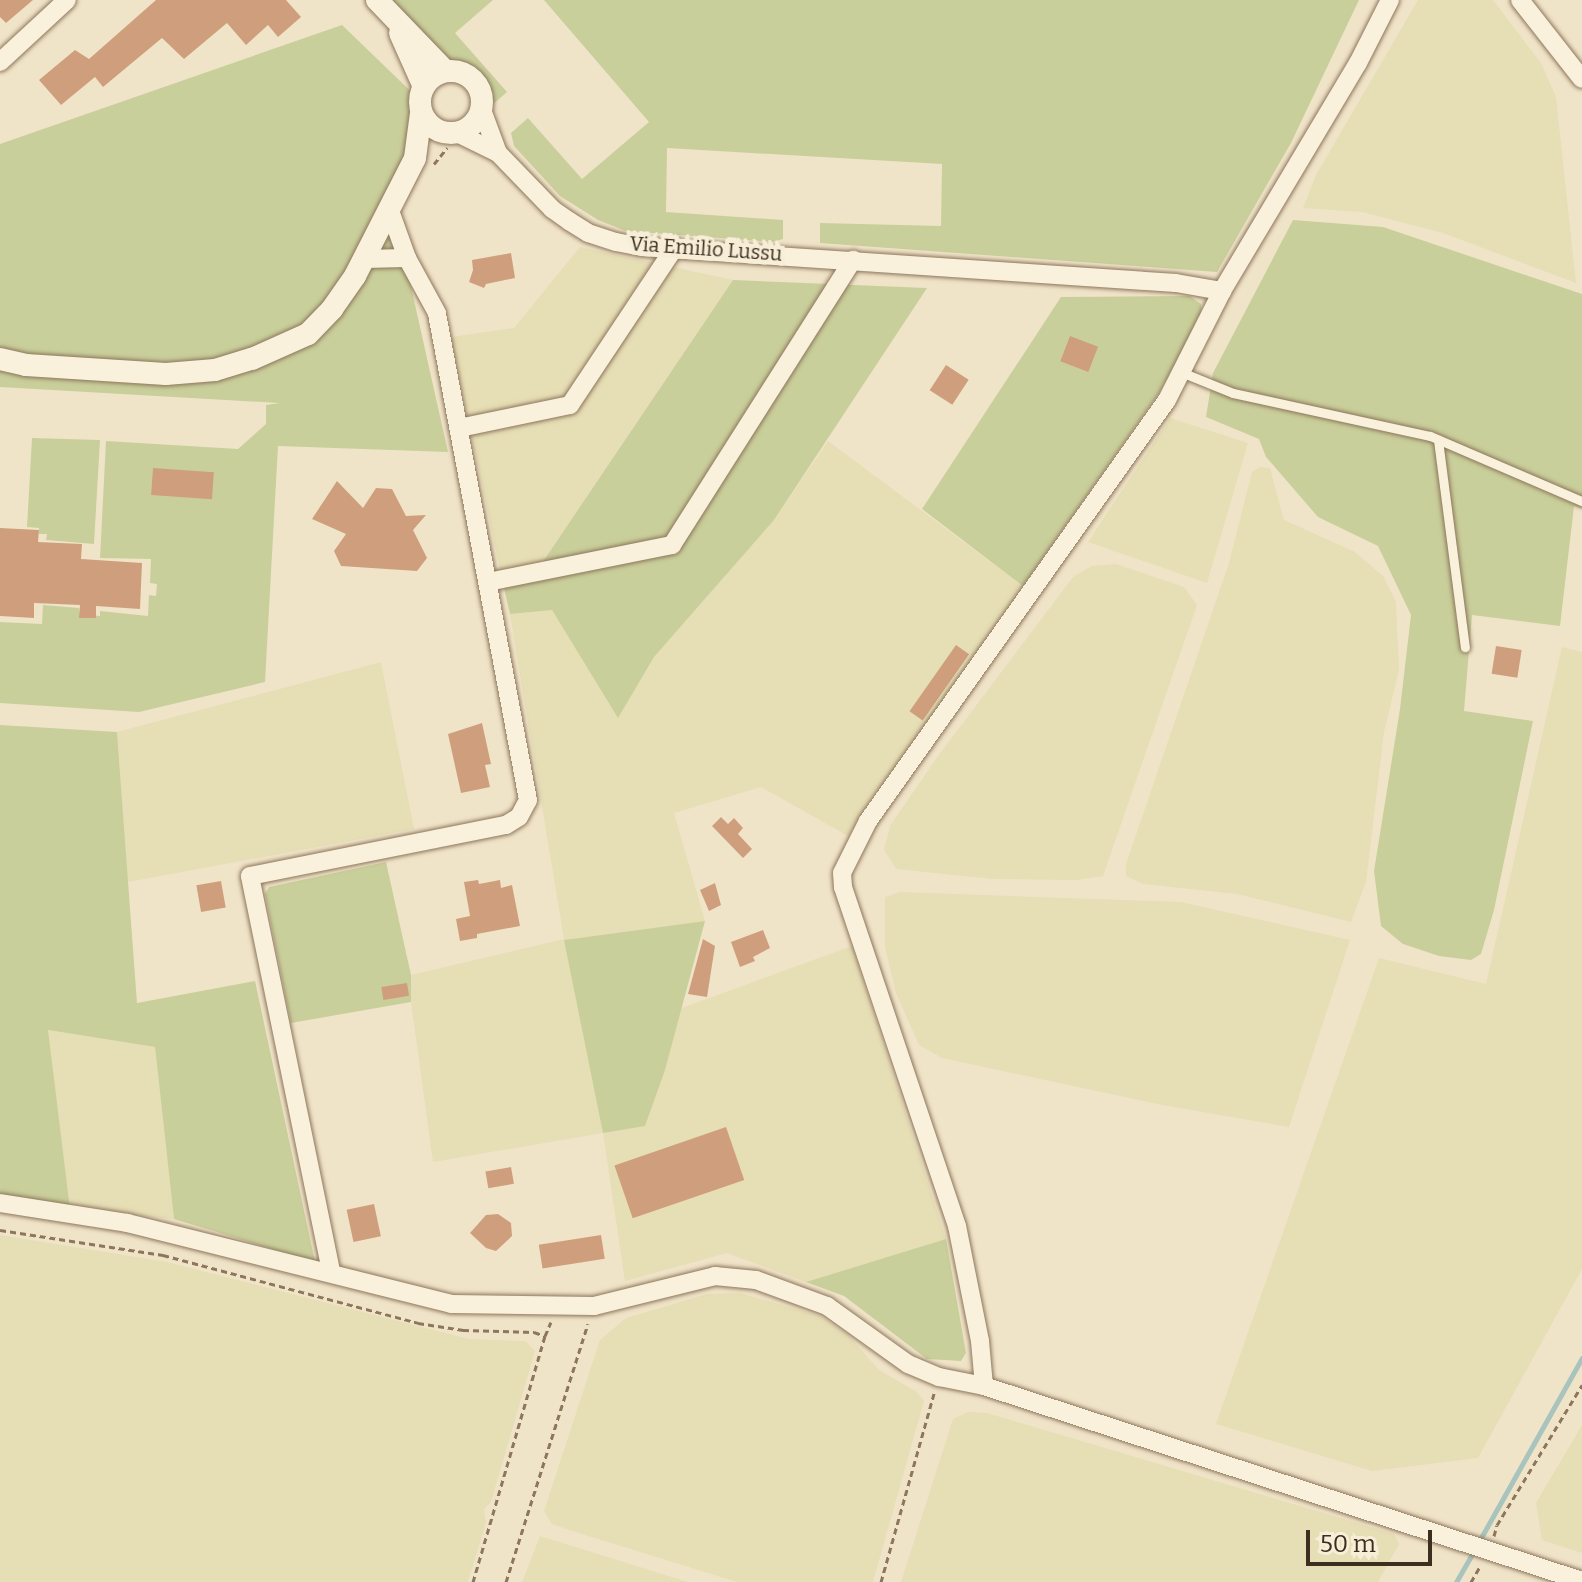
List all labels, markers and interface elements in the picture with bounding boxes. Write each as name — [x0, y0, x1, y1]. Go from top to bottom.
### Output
street label: Via Emilio Lussu — [629, 232, 783, 266]
scale bar — [1310, 1514, 1436, 1564]
text: 50 m — [1320, 1530, 1376, 1558]

